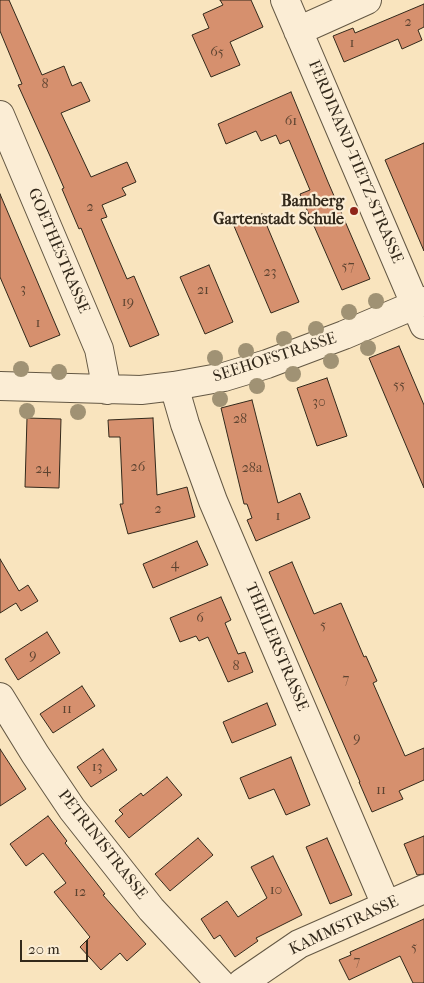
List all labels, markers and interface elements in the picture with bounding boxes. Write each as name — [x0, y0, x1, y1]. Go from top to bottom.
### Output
house number: 2 — [404, 15, 412, 31]
house number: 1 — [350, 36, 354, 52]
house number: 65 — [210, 45, 224, 61]
street label: FERDINAND-TIETZ-STRASSE — [303, 57, 407, 267]
house number: 8 — [41, 77, 49, 93]
house number: 61 — [285, 114, 297, 130]
street label: GOETHESTRASSE — [23, 186, 93, 316]
place label: Bamberg Gartenstadt Schule — [213, 192, 344, 230]
house number: 2 — [86, 200, 94, 216]
marker: Bamberg Gartenstadt Schule — [348, 205, 360, 217]
house number: 57 — [342, 259, 354, 275]
house number: 23 — [264, 265, 276, 281]
house number: 3 — [20, 282, 26, 298]
house number: 21 — [197, 283, 209, 299]
house number: 19 — [122, 295, 134, 311]
house number: 1 — [36, 316, 40, 332]
street label: SEEHOFSTRASSE — [211, 329, 339, 387]
house number: 55 — [393, 378, 405, 394]
house number: 30 — [312, 395, 326, 411]
house number: 28 — [233, 412, 247, 428]
house number: 26 — [131, 460, 145, 476]
house number: 28a — [242, 461, 262, 477]
house number: 24 — [35, 462, 51, 478]
house number: 2 — [154, 502, 162, 518]
house number: 1 — [276, 509, 280, 525]
house number: 4 — [171, 557, 179, 573]
street label: THEILERSTRASSE — [240, 580, 312, 714]
house number: 6 — [196, 611, 204, 627]
house number: 5 — [320, 618, 326, 634]
house number: 9 — [29, 648, 37, 664]
house number: 8 — [232, 659, 240, 675]
house number: 7 — [343, 672, 349, 688]
house number: 11 — [62, 702, 72, 718]
house number: 9 — [353, 731, 361, 747]
house number: 13 — [92, 760, 102, 776]
house number: 11 — [376, 783, 386, 799]
street label: PETRINISTRASSE — [53, 786, 151, 904]
house number: 10 — [270, 883, 282, 899]
house number: 12 — [74, 885, 86, 901]
street label: KAMMSTRASSE — [286, 892, 402, 960]
scale bar — [22, 930, 90, 962]
text: 20 m — [28, 940, 60, 958]
house number: 5 — [411, 940, 417, 956]
house number: 7 — [354, 954, 360, 970]

